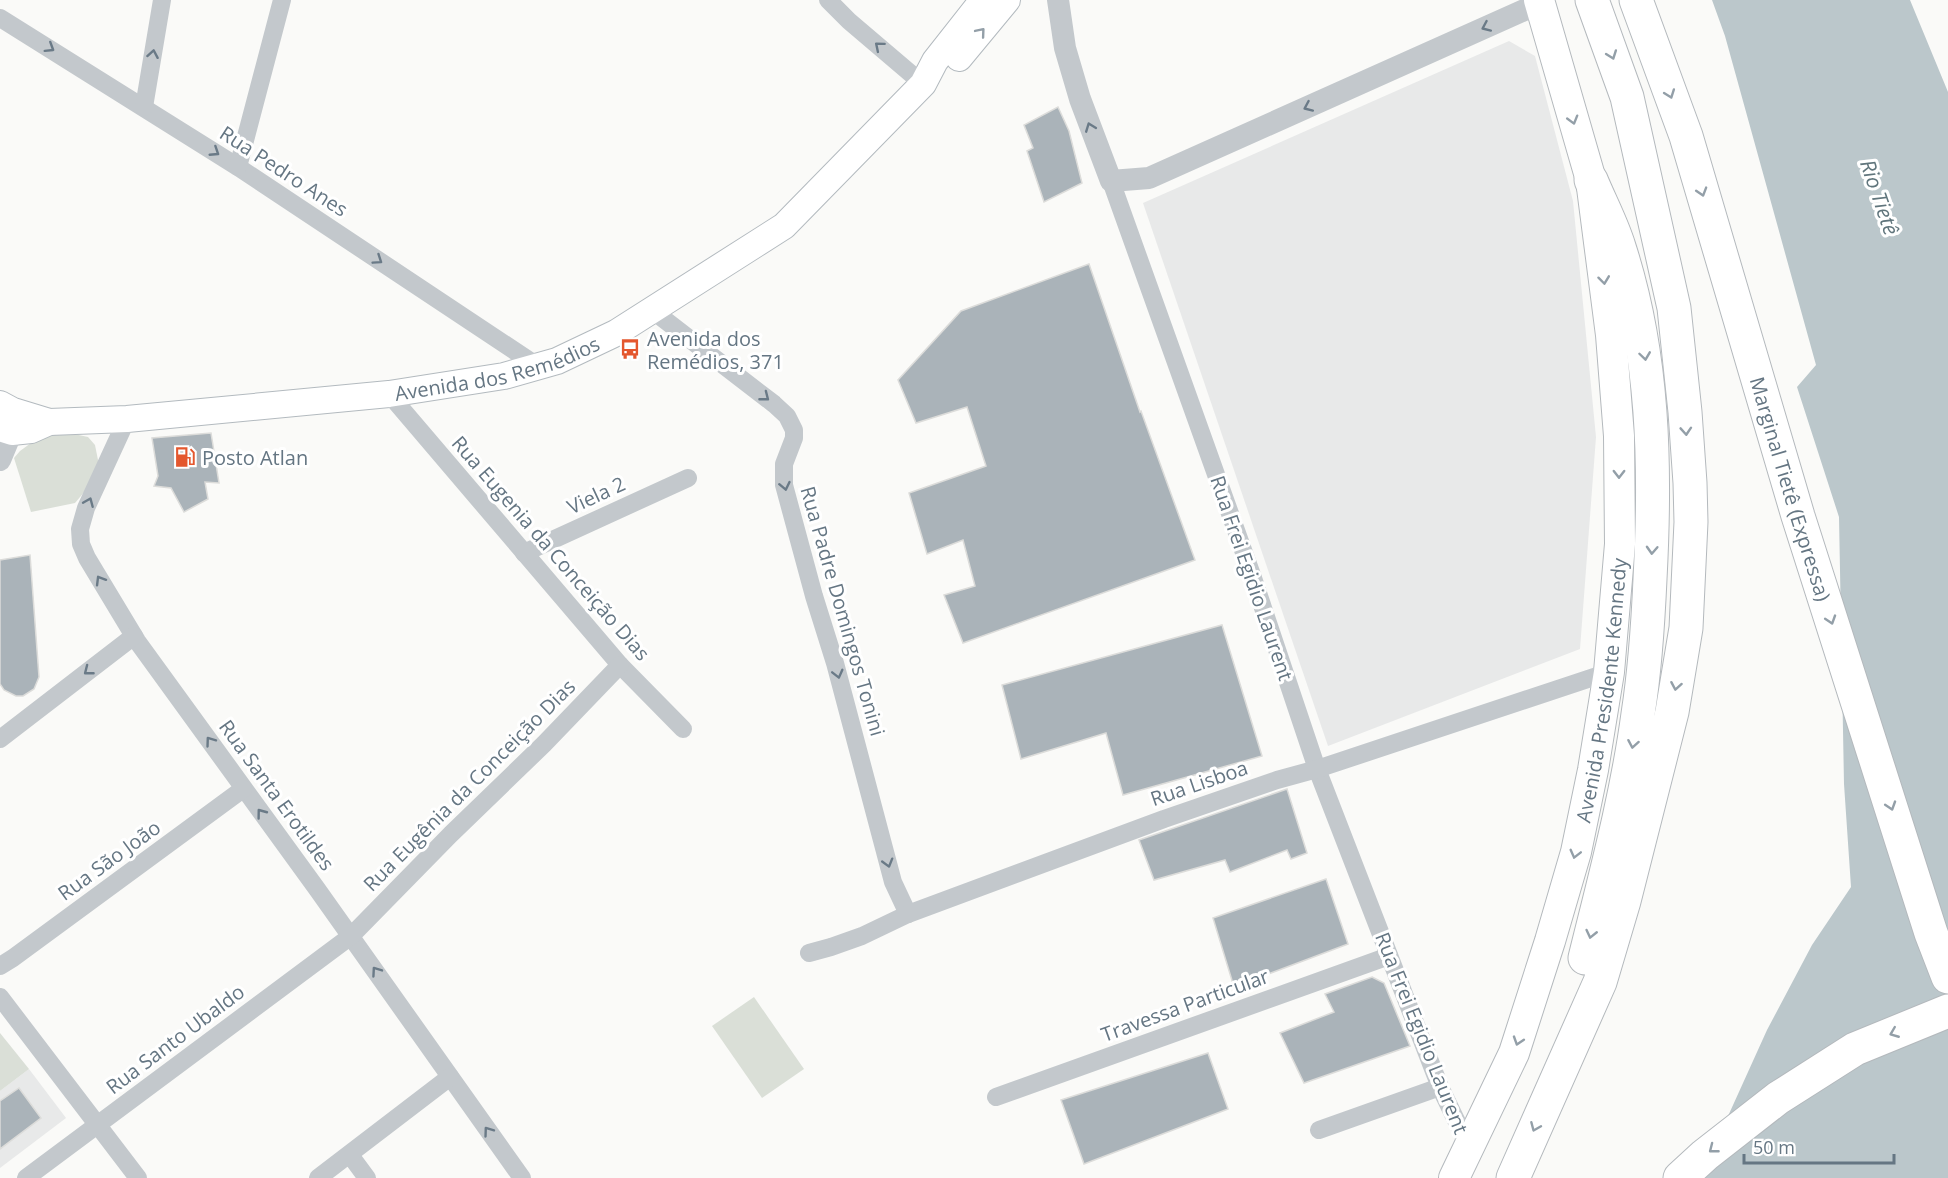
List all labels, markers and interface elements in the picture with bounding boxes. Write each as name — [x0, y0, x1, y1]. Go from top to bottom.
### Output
one-way arrow — [1482, 19, 1493, 31]
one-way arrow — [974, 27, 985, 38]
one-way arrow — [44, 41, 54, 53]
one-way arrow — [875, 43, 886, 54]
one-way arrow — [147, 49, 159, 58]
one-way arrow — [1604, 49, 1617, 60]
one-way arrow — [1663, 89, 1676, 99]
one-way arrow — [1304, 99, 1315, 111]
one-way arrow — [1566, 114, 1578, 125]
street label: Rua Pedro Anes — [215, 120, 353, 222]
one-way arrow — [1085, 122, 1098, 132]
one-way arrow — [209, 145, 219, 157]
water label: Rio Tietê — [1854, 155, 1906, 239]
one-way arrow — [1695, 186, 1707, 197]
one-way arrow — [371, 253, 382, 264]
one-way arrow — [1597, 275, 1609, 284]
place label: Avenida dos Remédios, 371 — [647, 325, 784, 375]
street label: Avenida dos Remédios — [393, 329, 604, 406]
bus stop icon: Avenida dos Remédios, 371 — [618, 337, 642, 361]
one-way arrow — [1638, 351, 1650, 360]
street label: Marginal Tietê (Expressa) — [1744, 373, 1838, 604]
one-way arrow — [758, 389, 769, 400]
one-way arrow — [1680, 426, 1693, 435]
street label: Rua Eugenia da Conceição Dias — [446, 430, 656, 666]
place label: Posto Atlan — [202, 444, 308, 471]
fuel station icon: Posto Atlan — [173, 445, 197, 469]
one-way arrow — [1613, 469, 1625, 478]
street label: Viela 2 — [563, 470, 629, 520]
street label: Rua Frei Egidio Laurent — [1204, 472, 1300, 684]
one-way arrow — [778, 481, 791, 491]
street label: Rua Padre Domingos Tonini — [794, 483, 892, 739]
one-way arrow — [82, 498, 94, 509]
one-way arrow — [1645, 546, 1658, 555]
street label: Avenida Presidente Kennedy — [1569, 556, 1632, 825]
one-way arrow — [96, 576, 108, 586]
one-way arrow — [1824, 614, 1836, 625]
one-way arrow — [84, 664, 95, 675]
one-way arrow — [831, 668, 843, 679]
street label: Rua Eugênia da Conceição Dias — [357, 673, 581, 897]
one-way arrow — [1671, 681, 1683, 690]
street label: Rua Santa Erotildes — [213, 714, 341, 876]
one-way arrow — [206, 736, 217, 747]
one-way arrow — [1627, 739, 1640, 749]
street label: Rua Lisboa — [1147, 754, 1251, 812]
one-way arrow — [1883, 800, 1896, 811]
one-way arrow — [258, 809, 269, 820]
street label: Rua São João — [52, 814, 166, 906]
one-way arrow — [1570, 849, 1582, 859]
one-way arrow — [881, 857, 893, 867]
street label: Rua Frei Egidio Laurent — [1369, 928, 1475, 1138]
one-way arrow — [1585, 929, 1598, 939]
street label: Travessa Particular — [1097, 962, 1273, 1048]
one-way arrow — [372, 967, 383, 978]
street label: Rua Santo Ubaldo — [100, 978, 250, 1100]
one-way arrow — [1889, 1026, 1900, 1038]
one-way arrow — [1512, 1035, 1525, 1046]
one-way arrow — [1530, 1121, 1542, 1132]
one-way arrow — [484, 1126, 495, 1137]
scale bar — [1744, 1127, 1894, 1165]
text: 50 m — [1753, 1135, 1795, 1159]
one-way arrow — [1708, 1141, 1719, 1152]

